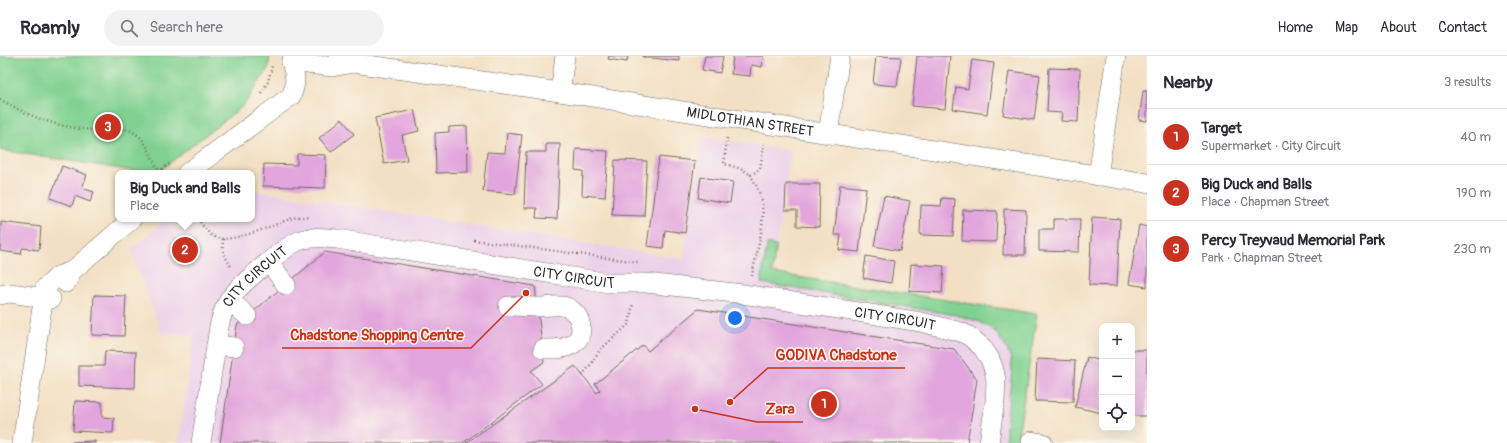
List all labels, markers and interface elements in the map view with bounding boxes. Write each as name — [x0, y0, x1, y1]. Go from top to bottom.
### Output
search box — [104, 10, 384, 46]
text: Roamly — [20, 16, 80, 40]
icon: search — [118, 17, 140, 39]
text: Search here — [150, 18, 223, 37]
text: Home — [1278, 19, 1313, 36]
text: Map — [1335, 19, 1358, 36]
text: About — [1380, 19, 1416, 36]
text: Contact — [1438, 19, 1487, 36]
text: Nearby — [1163, 72, 1212, 93]
text: 3 results — [1444, 74, 1491, 90]
street label: MIDLOTHIAN STREET — [685, 103, 815, 140]
pin: 3 — [95, 112, 121, 142]
text: Target — [1201, 119, 1242, 138]
text: 1 — [1173, 129, 1179, 145]
text: 40 m — [1460, 129, 1491, 145]
text: Supermarket · City Circuit — [1201, 138, 1341, 154]
popup — [115, 170, 255, 222]
text: Big Duck and Balls — [1201, 175, 1312, 194]
text: Big Duck and Balls — [130, 179, 240, 198]
text: 2 — [1172, 185, 1180, 201]
text: 190 m — [1456, 185, 1491, 201]
text: Place · Chapman Street — [1201, 194, 1329, 210]
text: Place — [130, 198, 159, 214]
text: Percy Treyvaud Memorial Park — [1201, 231, 1385, 250]
pin: 2 — [172, 235, 198, 265]
text: 3 — [1172, 241, 1180, 257]
text: 230 m — [1454, 241, 1491, 257]
street label: CITY CIRCUIT — [219, 242, 290, 310]
text: Park · Chapman Street — [1201, 250, 1323, 266]
street label: CITY CIRCUIT — [532, 262, 615, 292]
street label: CITY CIRCUIT — [853, 303, 937, 334]
your location — [725, 308, 745, 328]
callout: Chadstone Shopping Centre — [282, 321, 471, 348]
map controls — [1099, 323, 1135, 431]
button: + — [1099, 323, 1135, 359]
text: Chadstone Shopping Centre — [290, 326, 464, 345]
callout: GODIVA Chadstone — [768, 341, 905, 368]
text: GODIVA Chadstone — [775, 346, 897, 365]
button: − — [1099, 359, 1135, 395]
pin: 1 — [811, 389, 837, 419]
callout: Zara — [757, 395, 803, 422]
button: locate — [1099, 395, 1135, 431]
text: Zara — [765, 400, 795, 419]

